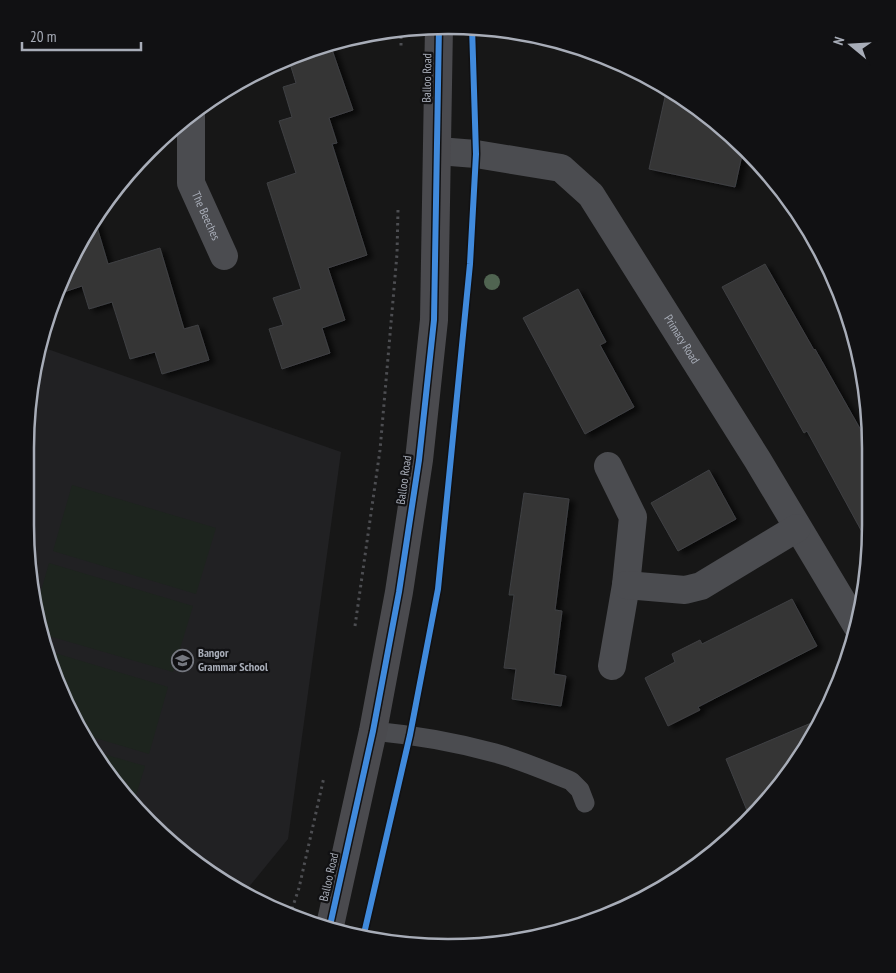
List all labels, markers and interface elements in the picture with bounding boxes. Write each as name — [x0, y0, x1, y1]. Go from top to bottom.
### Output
scale bar — [22, 20, 141, 52]
north arrow — [826, 20, 876, 70]
text: 20 m — [30, 27, 56, 46]
text: N — [829, 35, 848, 47]
street label: Balloo Road — [419, 53, 434, 103]
street label: The Beeches — [189, 189, 224, 242]
street label: Primacy Road — [661, 312, 703, 366]
street label: Balloo Road — [393, 454, 414, 505]
place label: Bangor Grammar School — [198, 645, 268, 674]
school or university icon: Bangor Grammar School — [170, 648, 194, 672]
street label: Balloo Road — [316, 851, 341, 903]

